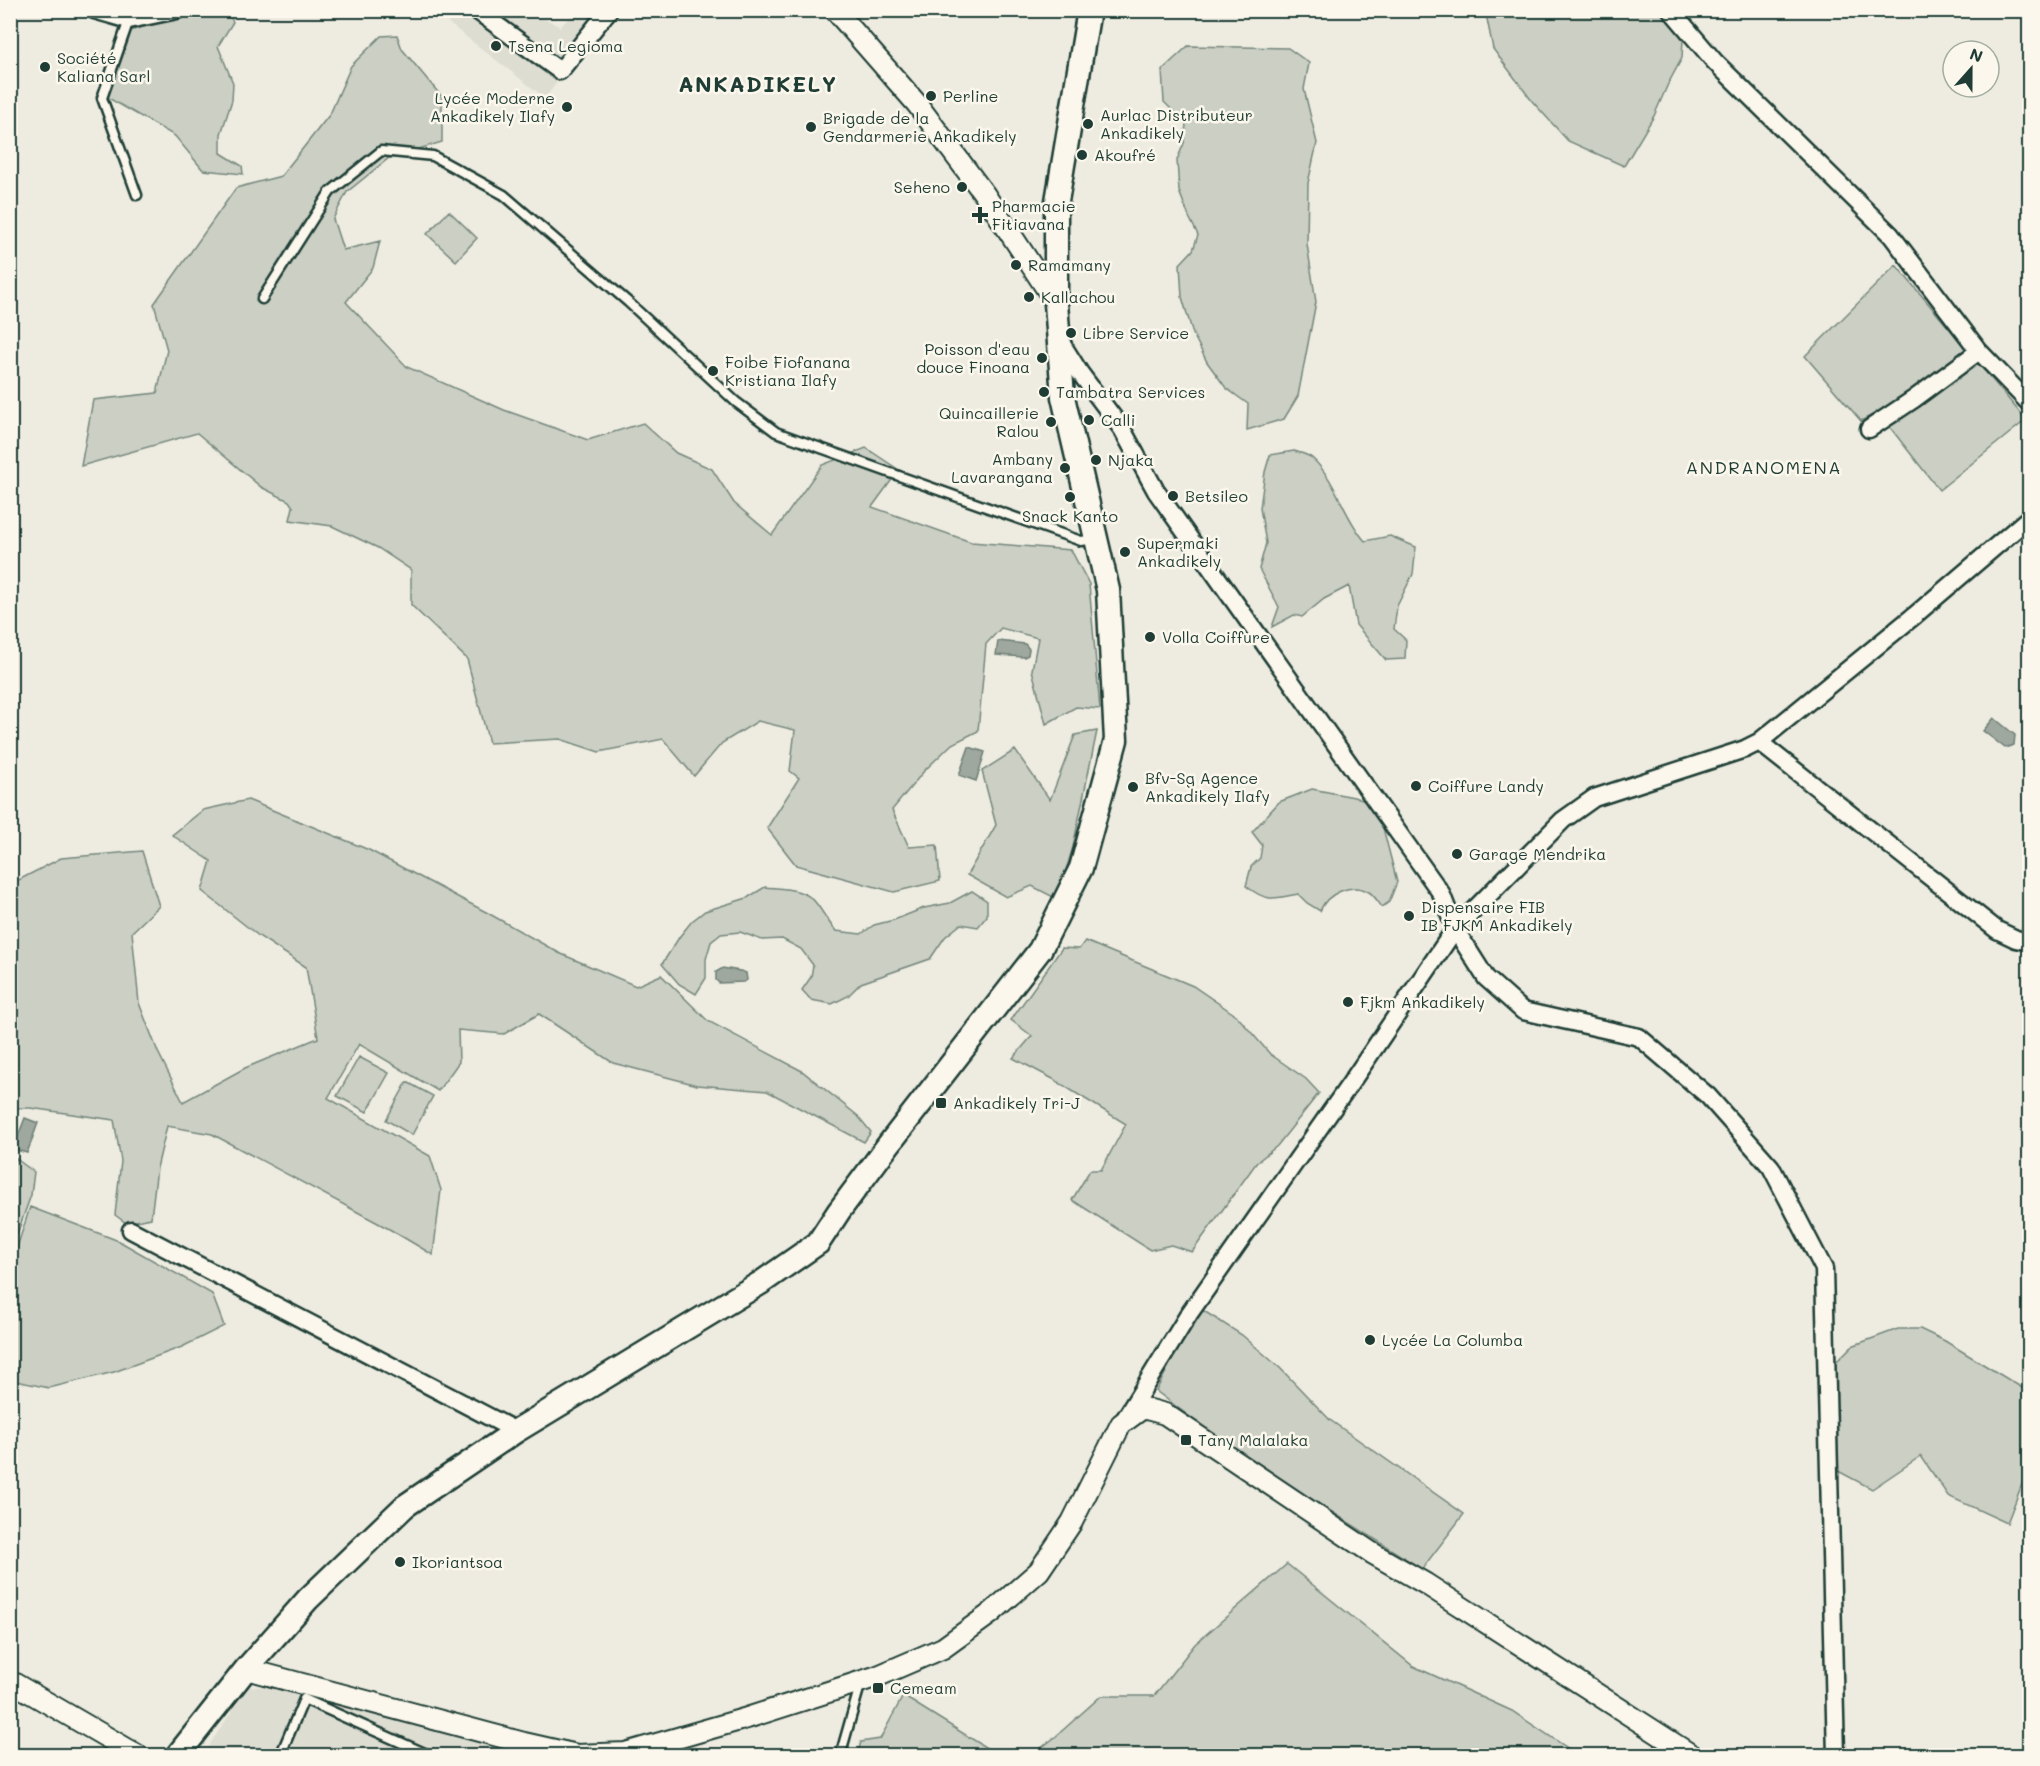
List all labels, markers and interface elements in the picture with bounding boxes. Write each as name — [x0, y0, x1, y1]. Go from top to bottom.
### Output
place label: Tsena Legioma — [508, 35, 623, 56]
marker: Tsena Legioma — [489, 39, 503, 53]
north arrow — [1941, 39, 2001, 99]
text: N — [1967, 43, 1986, 67]
place label: Société Kaliana Sarl — [57, 47, 151, 86]
marker: Société Kaliana Sarl — [38, 60, 52, 74]
district label: ANKADIKELY — [678, 69, 838, 98]
place label: Perline — [943, 85, 998, 106]
place label: Lycée Moderne Ankadikely Ilafy — [430, 87, 555, 126]
marker: Perline — [924, 89, 938, 103]
marker: Lycée Moderne Ankadikely Ilafy — [560, 100, 574, 114]
place label: Aurlac Distributeur Ankadikely — [1100, 104, 1253, 143]
place label: Brigade de la Gendarmerie Ankadikely — [823, 107, 1017, 146]
marker: Aurlac Distributeur Ankadikely — [1081, 117, 1095, 131]
marker: Brigade de la Gendarmerie Ankadikely — [804, 120, 818, 134]
place label: Akoufré — [1094, 144, 1156, 165]
marker: Akoufré — [1075, 148, 1089, 162]
place label: Seheno — [894, 176, 950, 197]
marker: Seheno — [955, 180, 969, 194]
place label: Pharmacie Fitiavana — [992, 195, 1076, 234]
marker: Pharmacie Fitiavana — [973, 208, 987, 222]
place label: Ramamany — [1028, 254, 1111, 275]
marker: Ramamany — [1009, 258, 1023, 272]
place label: Kallachou — [1041, 286, 1115, 307]
marker: Kallachou — [1022, 290, 1036, 304]
place label: Libre Service — [1083, 322, 1189, 343]
marker: Libre Service — [1064, 326, 1078, 340]
place label: Poisson d'eau douce Finoana — [916, 338, 1030, 377]
place label: Foibe Fiofanana Kristiana Ilafy — [725, 351, 851, 390]
marker: Poisson d'eau douce Finoana — [1035, 351, 1049, 365]
marker: Foibe Fiofanana Kristiana Ilafy — [706, 364, 720, 378]
place label: Tambatra Services — [1056, 381, 1205, 402]
marker: Tambatra Services — [1037, 385, 1051, 399]
place label: Quincaillerie Ralou — [939, 402, 1039, 441]
place label: Calli — [1101, 409, 1135, 430]
marker: Calli — [1082, 413, 1096, 427]
marker: Quincaillerie Ralou — [1044, 415, 1058, 429]
place label: Ambany Lavarangana — [951, 448, 1053, 487]
place label: Njaka — [1108, 449, 1154, 470]
marker: Njaka — [1089, 453, 1103, 467]
district label: ANDRANOMENA — [1686, 455, 1842, 479]
marker: Ambany Lavarangana — [1058, 461, 1072, 475]
place label: Betsileo — [1185, 485, 1248, 506]
marker: Betsileo — [1166, 489, 1180, 503]
marker: Snack Kanto — [1063, 490, 1077, 504]
place label: Snack Kanto — [1022, 505, 1118, 526]
place label: Supermaki Ankadikely — [1137, 532, 1221, 571]
marker: Supermaki Ankadikely — [1118, 545, 1132, 559]
place label: Volla Coiffure — [1162, 626, 1270, 647]
marker: Volla Coiffure — [1143, 630, 1157, 644]
place label: Bfv-Sg Agence Ankadikely Ilafy — [1145, 767, 1270, 806]
place label: Coiffure Landy — [1428, 775, 1544, 796]
marker: Coiffure Landy — [1409, 779, 1423, 793]
marker: Bfv-Sg Agence Ankadikely Ilafy — [1126, 780, 1140, 794]
place label: Garage Mendrika — [1469, 843, 1606, 864]
marker: Garage Mendrika — [1450, 847, 1464, 861]
place label: Dispensaire FIB IB FJKM Ankadikely — [1421, 896, 1573, 935]
marker: Dispensaire FIB IB FJKM Ankadikely — [1402, 909, 1416, 923]
place label: Fjkm Ankadikely — [1360, 991, 1485, 1012]
marker: Fjkm Ankadikely — [1341, 995, 1355, 1009]
place label: Ankadikely Tri-J — [953, 1092, 1080, 1113]
marker: Ankadikely Tri-J — [934, 1096, 948, 1110]
place label: Lycée La Columba — [1382, 1329, 1523, 1350]
marker: Lycée La Columba — [1363, 1333, 1377, 1347]
place label: Tany Malalaka — [1198, 1429, 1308, 1450]
marker: Tany Malalaka — [1179, 1433, 1193, 1447]
place label: Ikoriantsoa — [412, 1551, 503, 1572]
marker: Ikoriantsoa — [393, 1555, 407, 1569]
place label: Cemeam — [890, 1677, 957, 1698]
marker: Cemeam — [871, 1681, 885, 1695]

